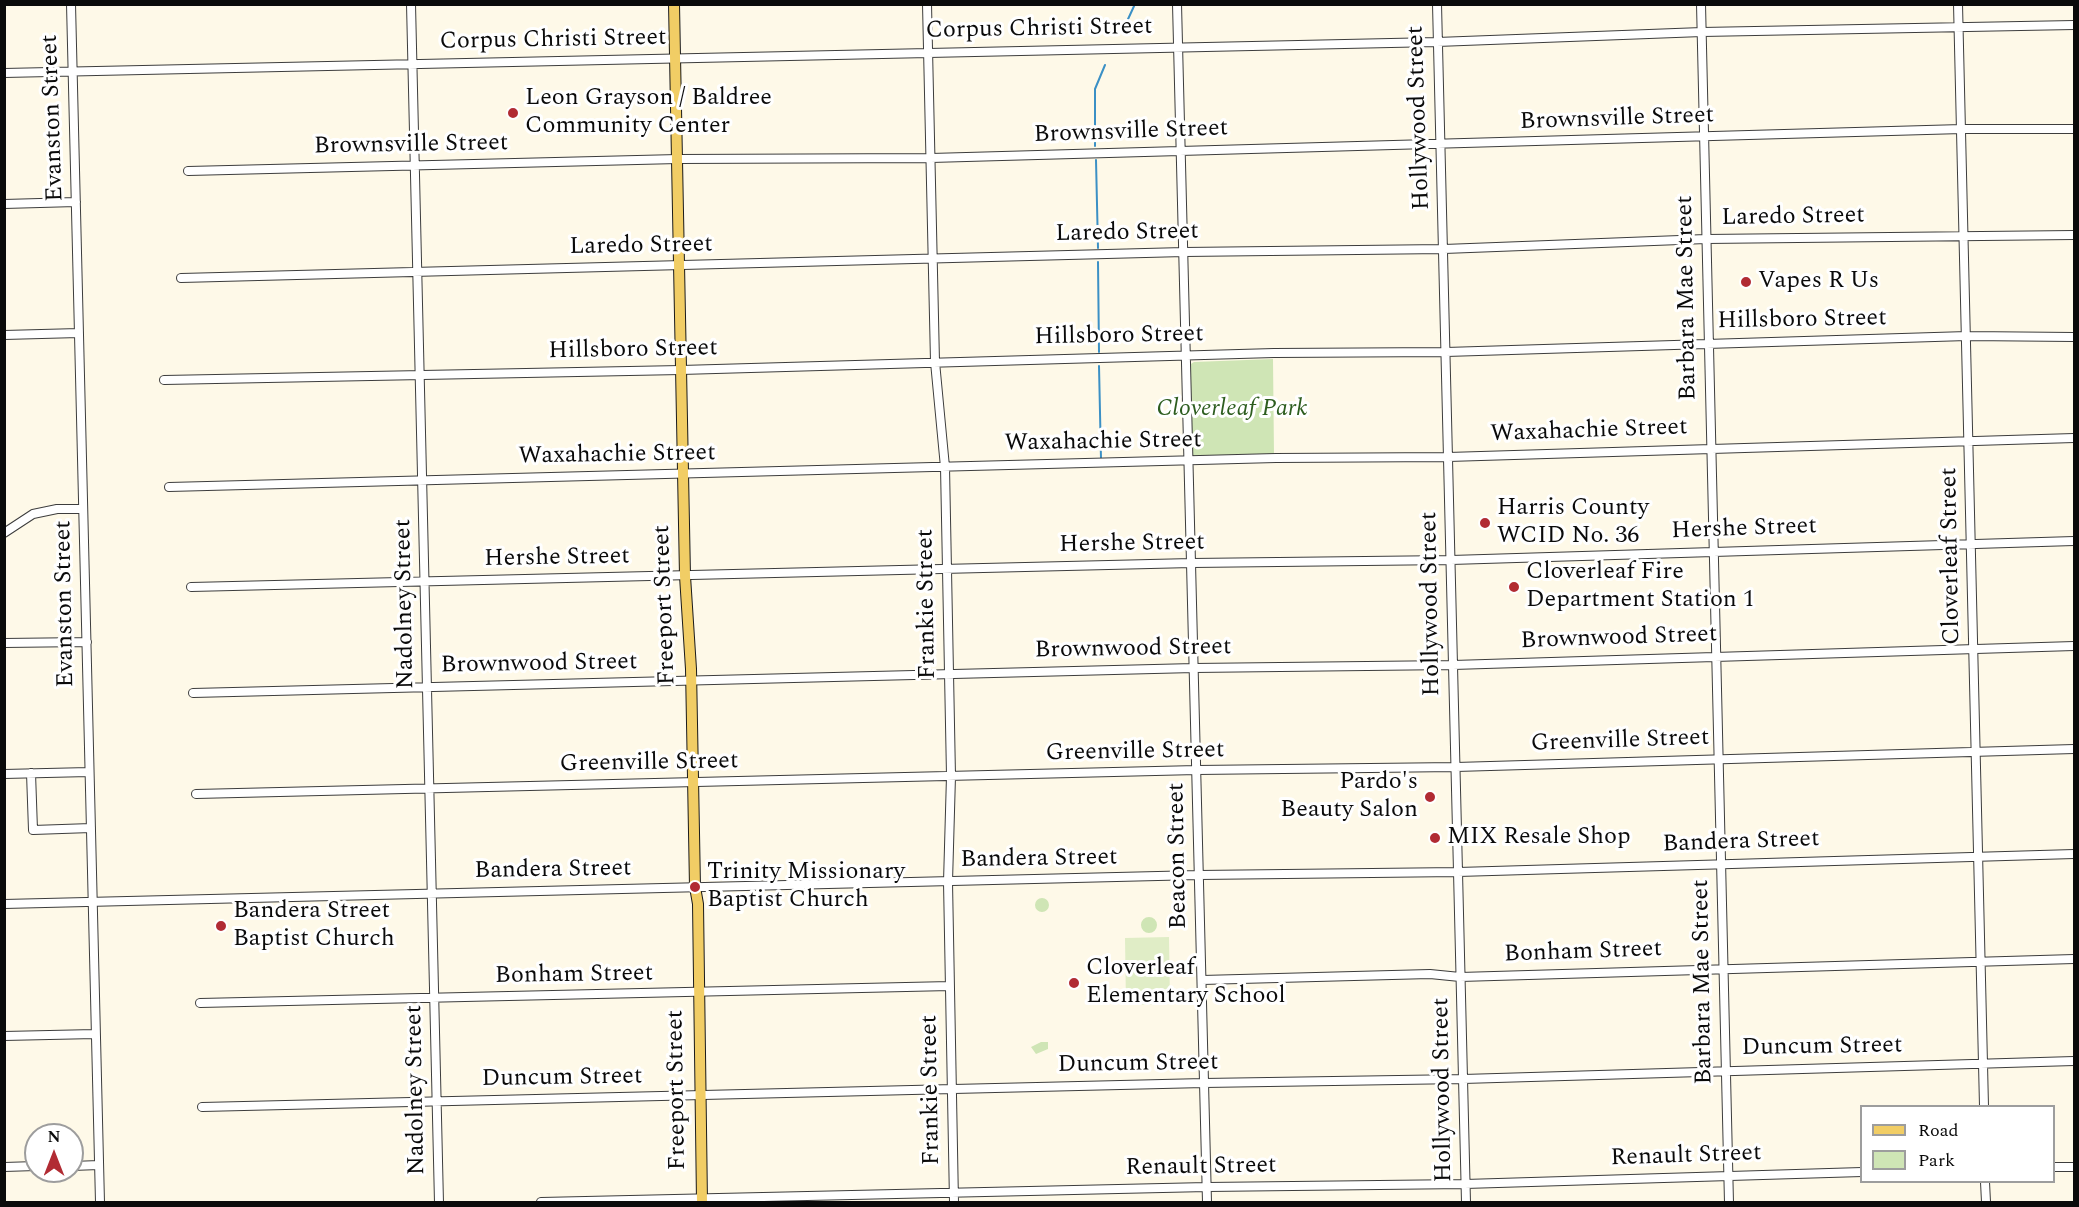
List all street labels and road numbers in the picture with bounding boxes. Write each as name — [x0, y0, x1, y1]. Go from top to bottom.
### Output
street label: Corpus Christi Street — [925, 14, 1153, 46]
street label: Corpus Christi Street — [439, 25, 667, 57]
street label: Hollywood Street — [1402, 25, 1438, 211]
street label: Evanston Street — [37, 34, 71, 202]
street label: Brownsville Street — [1519, 102, 1715, 138]
street label: Brownsville Street — [1033, 115, 1229, 151]
street label: Brownsville Street — [314, 130, 508, 162]
street label: Barbara Mae Street — [1672, 195, 1704, 401]
street label: Laredo Street — [1721, 202, 1865, 234]
street label: Laredo Street — [1055, 218, 1199, 250]
street label: Laredo Street — [569, 231, 713, 263]
street label: Hillsboro Street — [1717, 305, 1887, 337]
street label: Hillsboro Street — [1034, 321, 1204, 353]
street label: Hillsboro Street — [548, 335, 718, 367]
street label: Waxahachie Street — [1490, 414, 1688, 450]
street label: Waxahachie Street — [1004, 427, 1202, 459]
street label: Waxahachie Street — [518, 440, 716, 472]
street label: Cloverleaf Street — [1936, 467, 1968, 645]
street label: Hollywood Street — [1416, 511, 1448, 697]
street label: Hershe Street — [1671, 513, 1817, 547]
street label: Nadolney Street — [390, 519, 422, 689]
street label: Evanston Street — [50, 520, 82, 688]
street label: Freeport Street — [649, 524, 683, 686]
street label: Frankie Street — [912, 529, 944, 679]
street label: Hershe Street — [1059, 529, 1205, 561]
street label: Hershe Street — [484, 543, 630, 575]
street label: Brownwood Street — [1520, 621, 1718, 657]
street label: Brownwood Street — [1034, 634, 1232, 666]
street label: Brownwood Street — [440, 649, 638, 681]
street label: Greenville Street — [1530, 724, 1710, 760]
street label: Greenville Street — [1045, 737, 1225, 769]
street label: Greenville Street — [559, 748, 739, 780]
street label: Beacon Street — [1163, 782, 1195, 930]
street label: Bandera Street — [1662, 826, 1820, 860]
street label: Bandera Street — [960, 844, 1118, 876]
street label: Bandera Street — [474, 855, 632, 887]
street label: Barbara Mae Street — [1688, 879, 1720, 1085]
street label: Bonham Street — [1503, 936, 1663, 970]
street label: Bonham Street — [495, 960, 653, 992]
street label: Hollywood Street — [1428, 997, 1460, 1183]
street label: Nadolney Street — [401, 1005, 433, 1175]
street label: Freeport Street — [662, 1010, 694, 1170]
street label: Frankie Street — [916, 1015, 948, 1165]
street label: Duncum Street — [1741, 1032, 1903, 1064]
street label: Duncum Street — [1057, 1049, 1219, 1081]
street label: Duncum Street — [481, 1063, 643, 1095]
street label: Renault Street — [1610, 1140, 1762, 1174]
street label: Renault Street — [1125, 1152, 1277, 1184]

